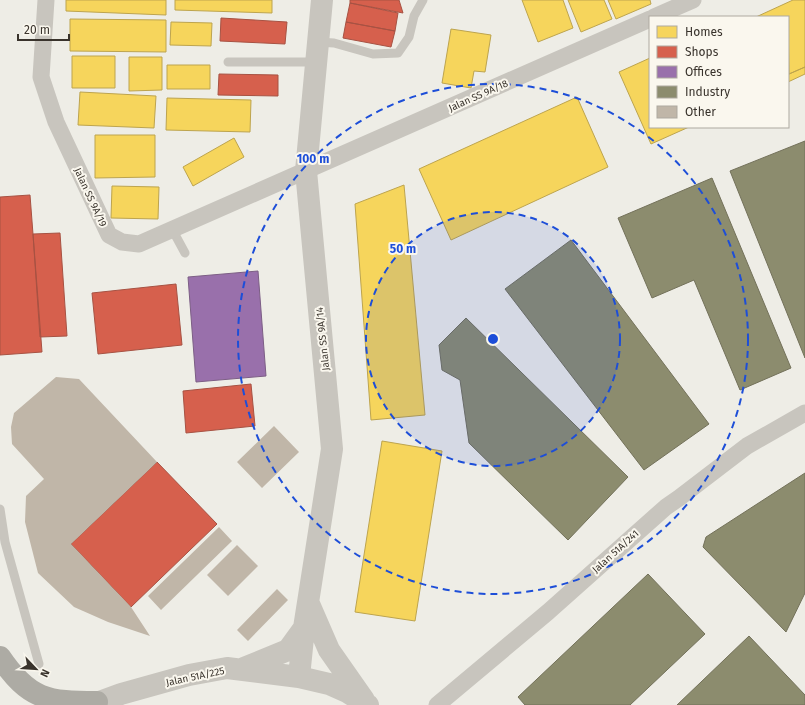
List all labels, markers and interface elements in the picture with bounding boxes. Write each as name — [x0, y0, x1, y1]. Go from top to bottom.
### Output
scale bar — [18, 16, 69, 42]
legend — [649, 16, 789, 128]
text: 20 m — [24, 23, 50, 37]
text: Homes — [685, 25, 723, 39]
text: Shops — [685, 45, 719, 59]
text: Offices — [685, 65, 722, 79]
street label: Jalan SS 9A/18 — [447, 77, 511, 114]
text: Industry — [685, 85, 730, 99]
text: Other — [685, 105, 716, 119]
text: 100 m — [297, 152, 329, 166]
street label: Jalan SS 9A/19 — [71, 166, 109, 229]
text: 50 m — [390, 242, 416, 256]
street label: Jalan SS 9A/14 — [314, 306, 332, 371]
centre of rings — [486, 332, 500, 346]
street label: Jalan 51A/241 — [590, 528, 641, 576]
north arrow — [16, 649, 56, 689]
street label: Jalan 51A/225 — [165, 665, 226, 689]
text: N — [37, 667, 52, 679]

